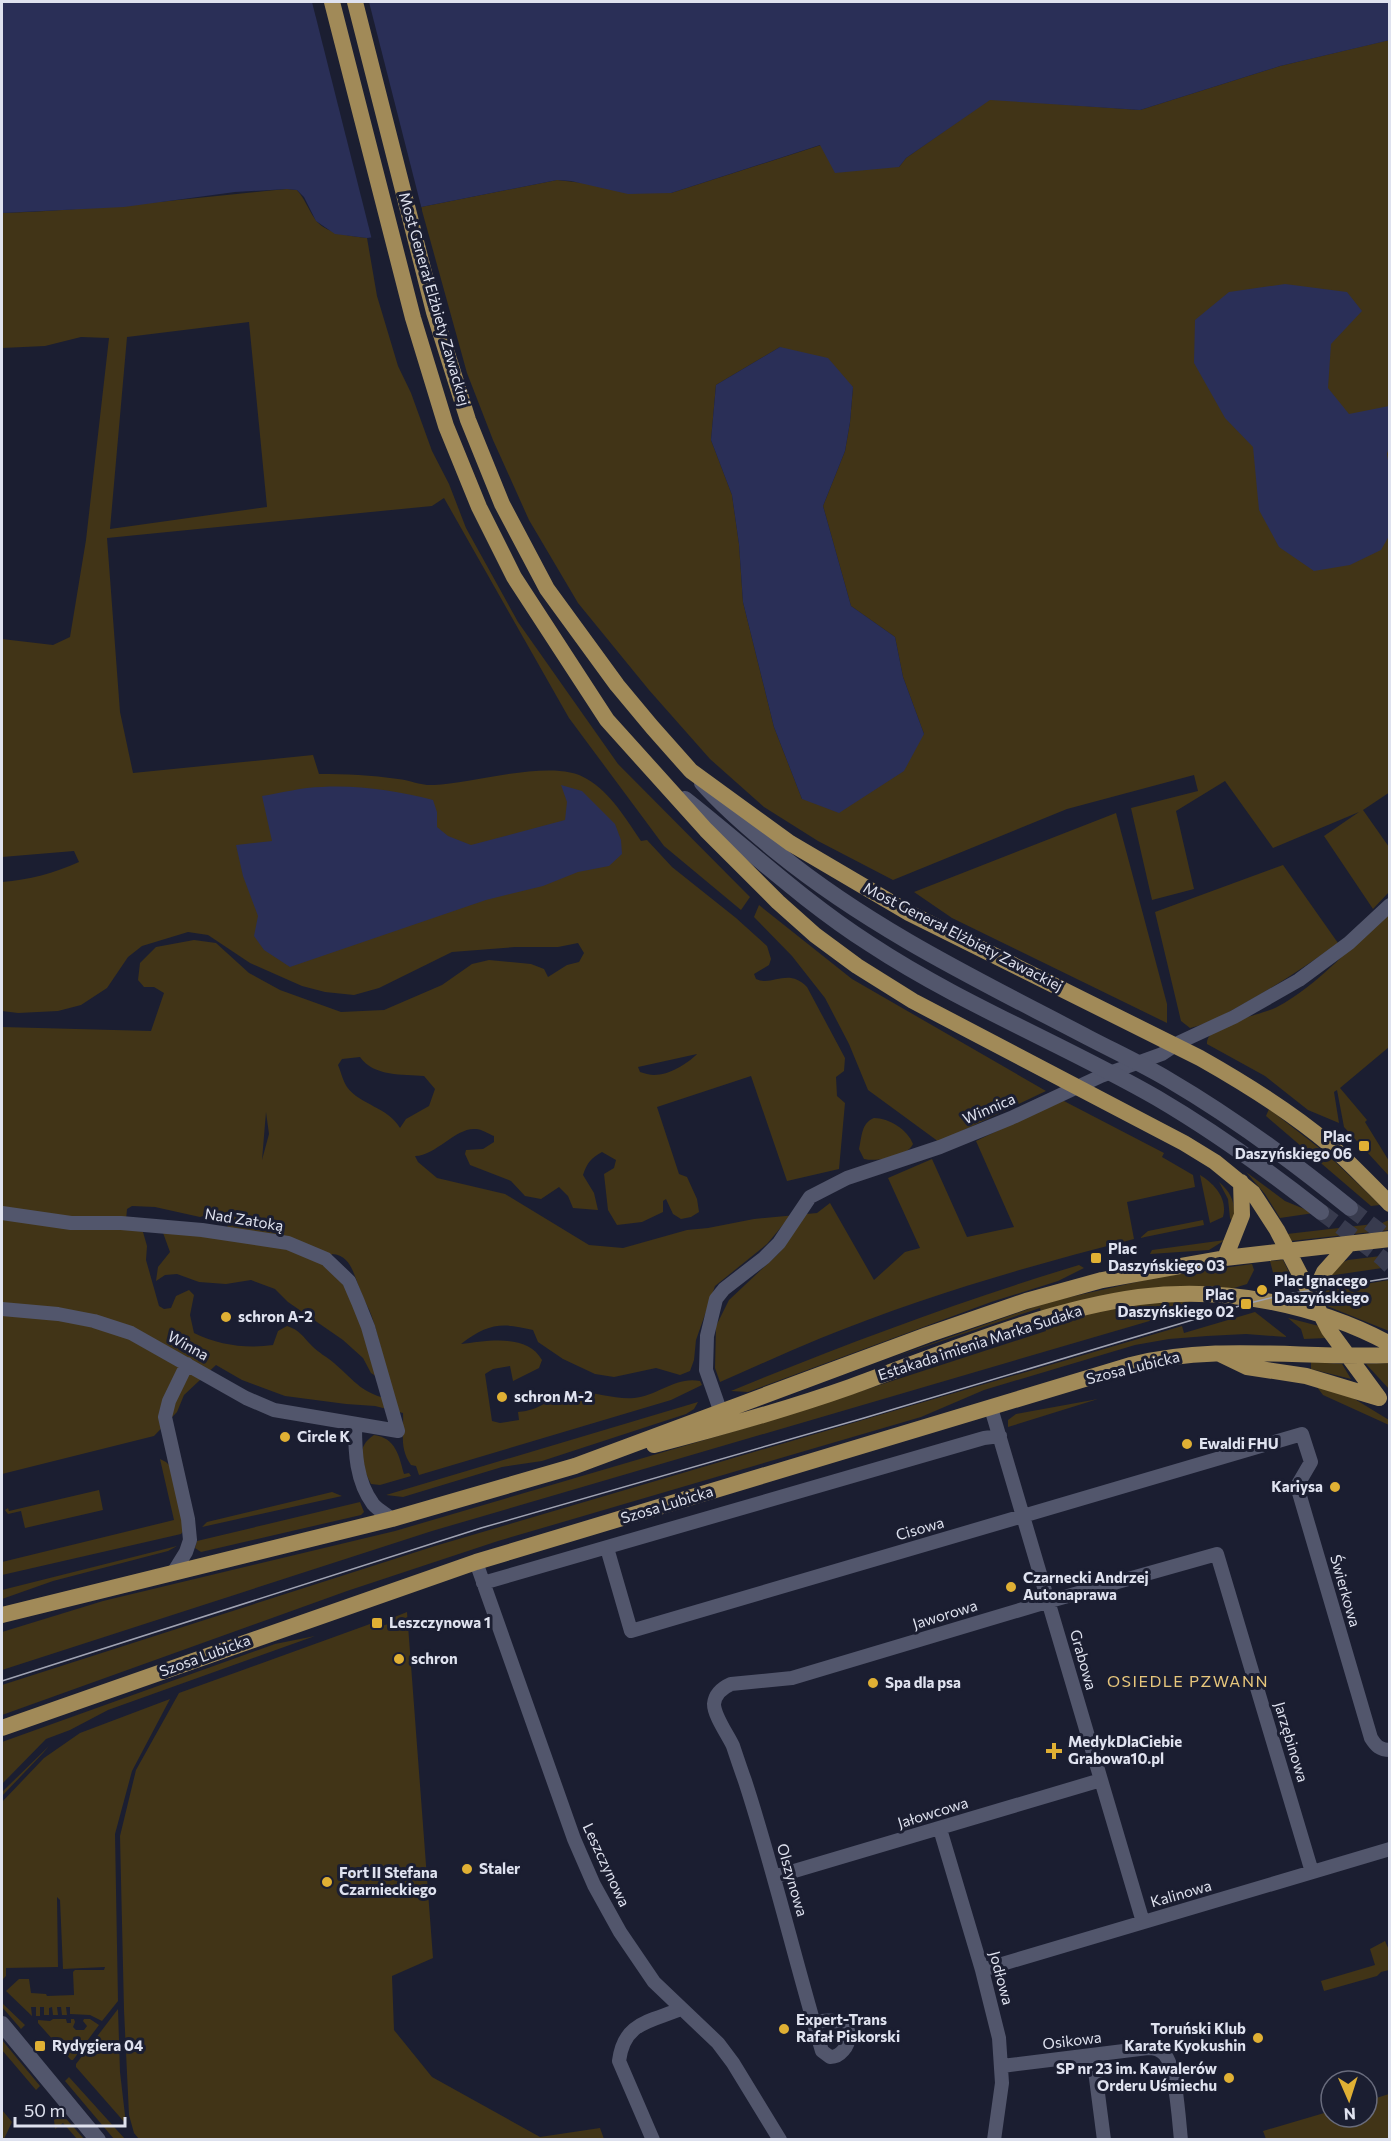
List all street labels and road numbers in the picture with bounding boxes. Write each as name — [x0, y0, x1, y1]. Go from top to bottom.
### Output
street label: Most Generał Elżbiety Zawackiej — [396, 190, 474, 408]
street label: Most Generał Elżbiety Zawackiej — [861, 878, 1066, 994]
street label: Winnica — [960, 1089, 1018, 1127]
street label: Nad Zatoką — [203, 1204, 285, 1234]
street label: Estakada imienia Marka Sudaka — [875, 1301, 1084, 1384]
street label: Winna — [165, 1327, 212, 1364]
street label: Szosa Lubicka — [1084, 1347, 1181, 1387]
street label: Szosa Lubicka — [618, 1481, 715, 1527]
street label: Cisowa — [894, 1513, 946, 1543]
street label: Świerkowa — [1327, 1552, 1366, 1629]
street label: Jaworowa — [910, 1596, 979, 1632]
street label: Grabowa — [1067, 1627, 1101, 1692]
street label: Szosa Lubicka — [157, 1630, 253, 1680]
street label: Jarzębinowa — [1271, 1699, 1313, 1784]
street label: Jałowcowa — [895, 1793, 970, 1831]
street label: Leszczynowa — [580, 1820, 634, 1909]
street label: Olszynowa — [774, 1841, 812, 1918]
street label: Kalinowa — [1148, 1876, 1213, 1910]
street label: Jodłowa — [986, 1949, 1018, 2007]
street label: Osikowa — [1041, 2027, 1102, 2053]

